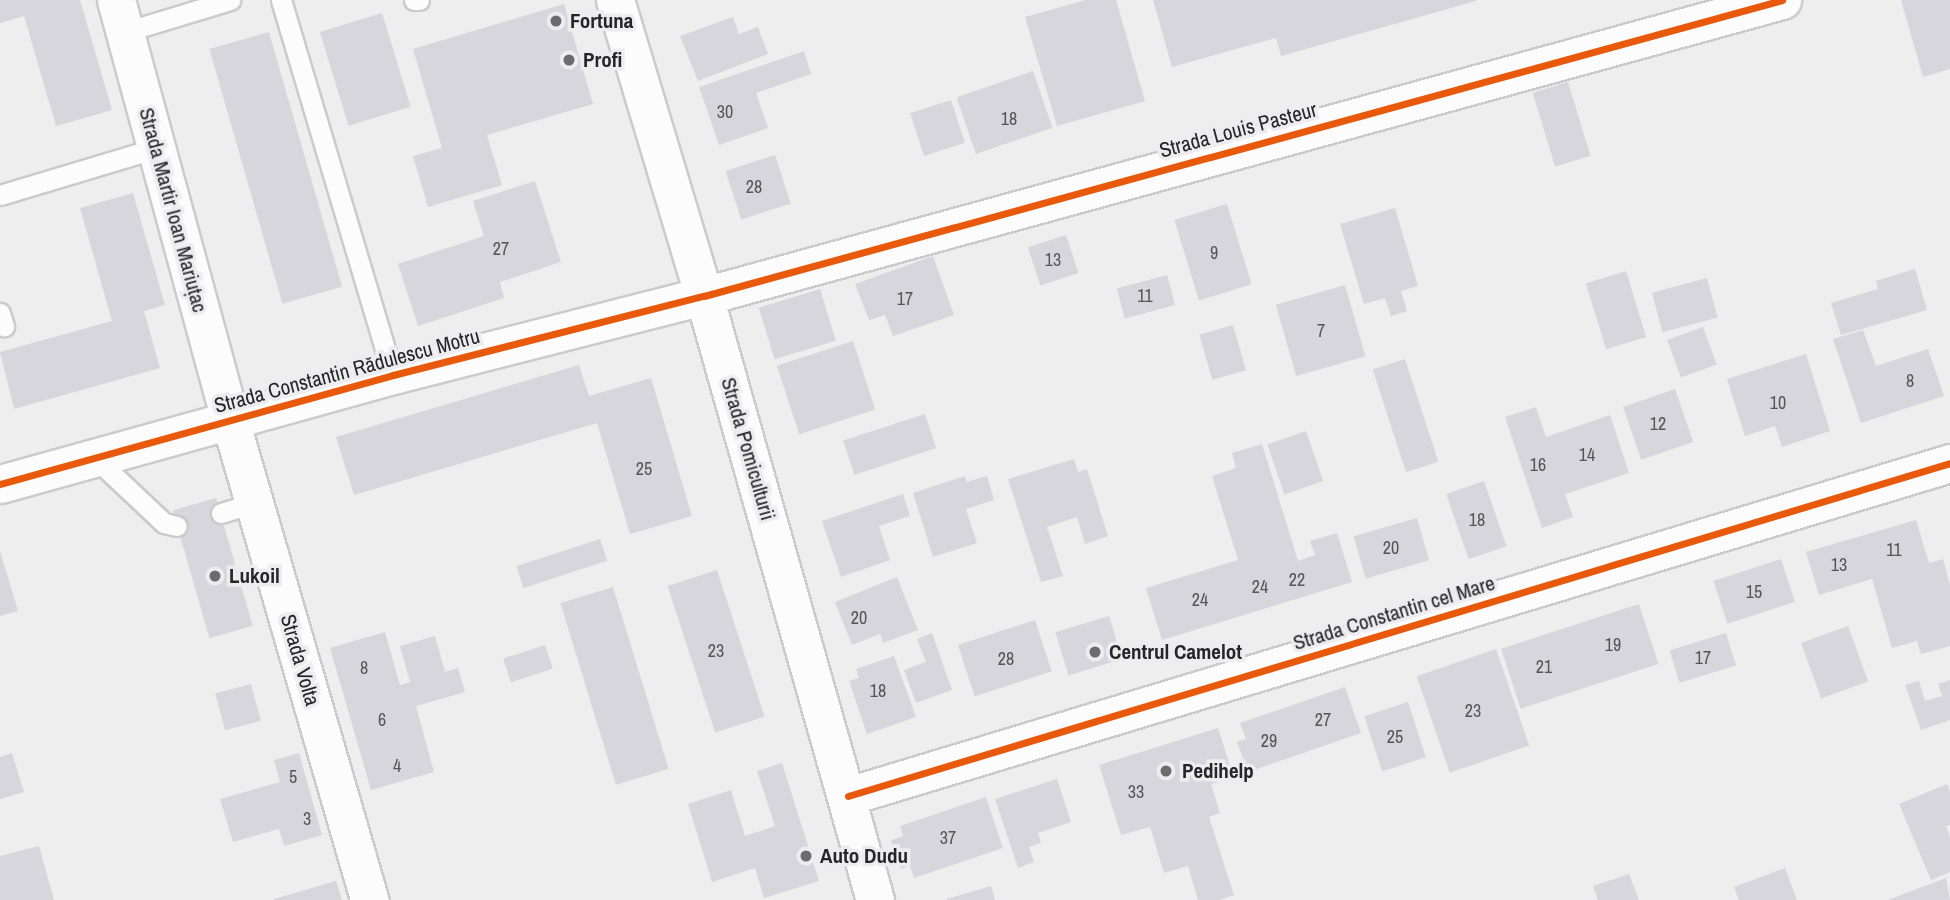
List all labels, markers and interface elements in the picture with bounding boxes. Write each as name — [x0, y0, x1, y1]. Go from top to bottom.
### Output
place label: Fortuna — [570, 8, 633, 34]
marker: Fortuna — [548, 13, 564, 29]
place label: Profi — [583, 47, 622, 73]
marker: Profi — [561, 52, 577, 68]
street label: Strada Louis Pasteur — [1157, 97, 1319, 163]
house number: 30 — [717, 101, 733, 123]
street label: Strada Martir Ioan Mariuțac — [134, 105, 212, 315]
house number: 18 — [1001, 108, 1017, 130]
house number: 28 — [746, 176, 762, 198]
house number: 27 — [493, 238, 509, 260]
house number: 9 — [1210, 242, 1218, 264]
house number: 13 — [1045, 249, 1061, 271]
house number: 11 — [1137, 285, 1153, 307]
house number: 17 — [897, 288, 913, 310]
house number: 7 — [1317, 320, 1325, 342]
street label: Strada Constantin Rădulescu Motru — [212, 323, 482, 419]
house number: 8 — [1906, 370, 1914, 392]
street label: Strada Pomiculturii — [716, 375, 780, 523]
house number: 10 — [1770, 392, 1786, 414]
house number: 12 — [1650, 413, 1666, 435]
house number: 14 — [1579, 444, 1595, 466]
house number: 16 — [1530, 454, 1546, 476]
house number: 25 — [636, 458, 652, 480]
house number: 18 — [1469, 509, 1485, 531]
house number: 20 — [1383, 537, 1399, 559]
house number: 11 — [1886, 539, 1902, 561]
house number: 13 — [1831, 554, 1847, 576]
place label: Lukoil — [229, 563, 280, 589]
marker: Lukoil — [207, 568, 223, 584]
house number: 22 — [1289, 569, 1305, 591]
street label: Strada Constantin cel Mare — [1290, 570, 1498, 656]
house number: 24 — [1252, 576, 1268, 598]
house number: 15 — [1746, 581, 1762, 603]
house number: 24 — [1192, 589, 1208, 611]
house number: 20 — [851, 607, 867, 629]
street label: Strada Volta — [275, 611, 325, 709]
house number: 19 — [1605, 634, 1621, 656]
place label: Centrul Camelot — [1109, 639, 1242, 665]
house number: 23 — [708, 640, 724, 662]
marker: Centrul Camelot — [1087, 644, 1103, 660]
house number: 17 — [1695, 647, 1711, 669]
house number: 28 — [998, 648, 1014, 670]
house number: 21 — [1536, 656, 1552, 678]
house number: 8 — [360, 657, 368, 679]
house number: 18 — [870, 680, 886, 702]
house number: 23 — [1465, 700, 1481, 722]
house number: 6 — [378, 709, 386, 731]
house number: 27 — [1315, 709, 1331, 731]
house number: 25 — [1387, 726, 1403, 748]
house number: 29 — [1261, 730, 1277, 752]
house number: 4 — [393, 755, 401, 777]
place label: Pedihelp — [1182, 758, 1254, 784]
marker: Pedihelp — [1156, 761, 1176, 781]
house number: 5 — [289, 766, 297, 788]
house number: 33 — [1128, 781, 1144, 803]
house number: 3 — [303, 808, 311, 830]
house number: 37 — [940, 827, 956, 849]
place label: Auto Dudu — [820, 843, 908, 869]
marker: Auto Dudu — [798, 848, 814, 864]

